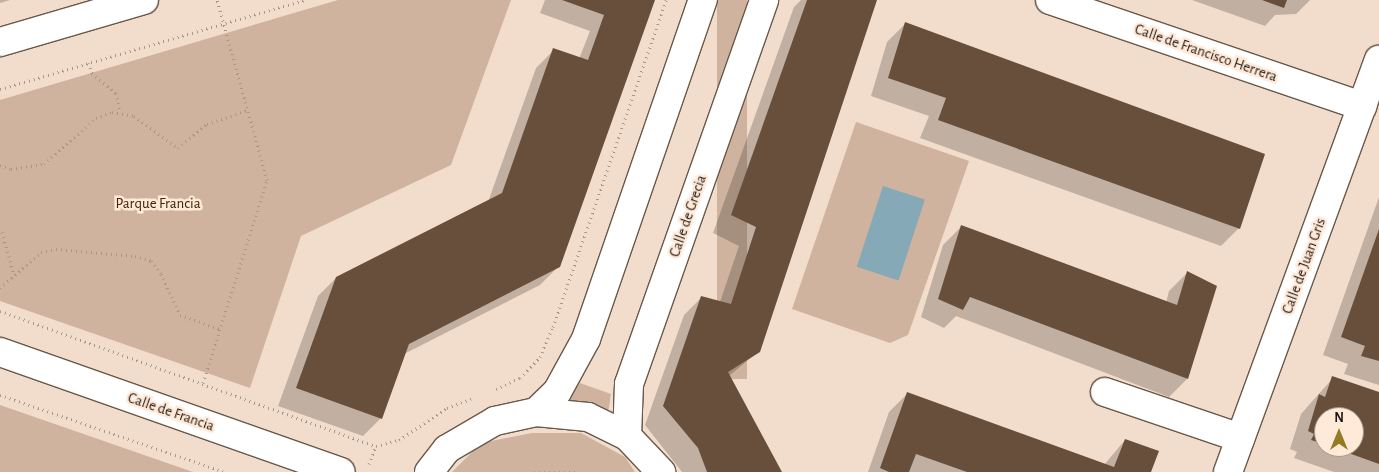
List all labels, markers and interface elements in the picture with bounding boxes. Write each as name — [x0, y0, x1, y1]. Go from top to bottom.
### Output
street label: Calle de Francisco Herrera — [1132, 20, 1280, 86]
street label: Calle de Grecia — [666, 173, 710, 259]
park label: Parque Francia — [115, 195, 201, 213]
street label: Calle de Juan Gris — [1278, 216, 1330, 316]
street label: Calle de Francia — [125, 389, 217, 435]
north arrow — [1314, 407, 1364, 457]
text: N — [1334, 411, 1344, 425]

